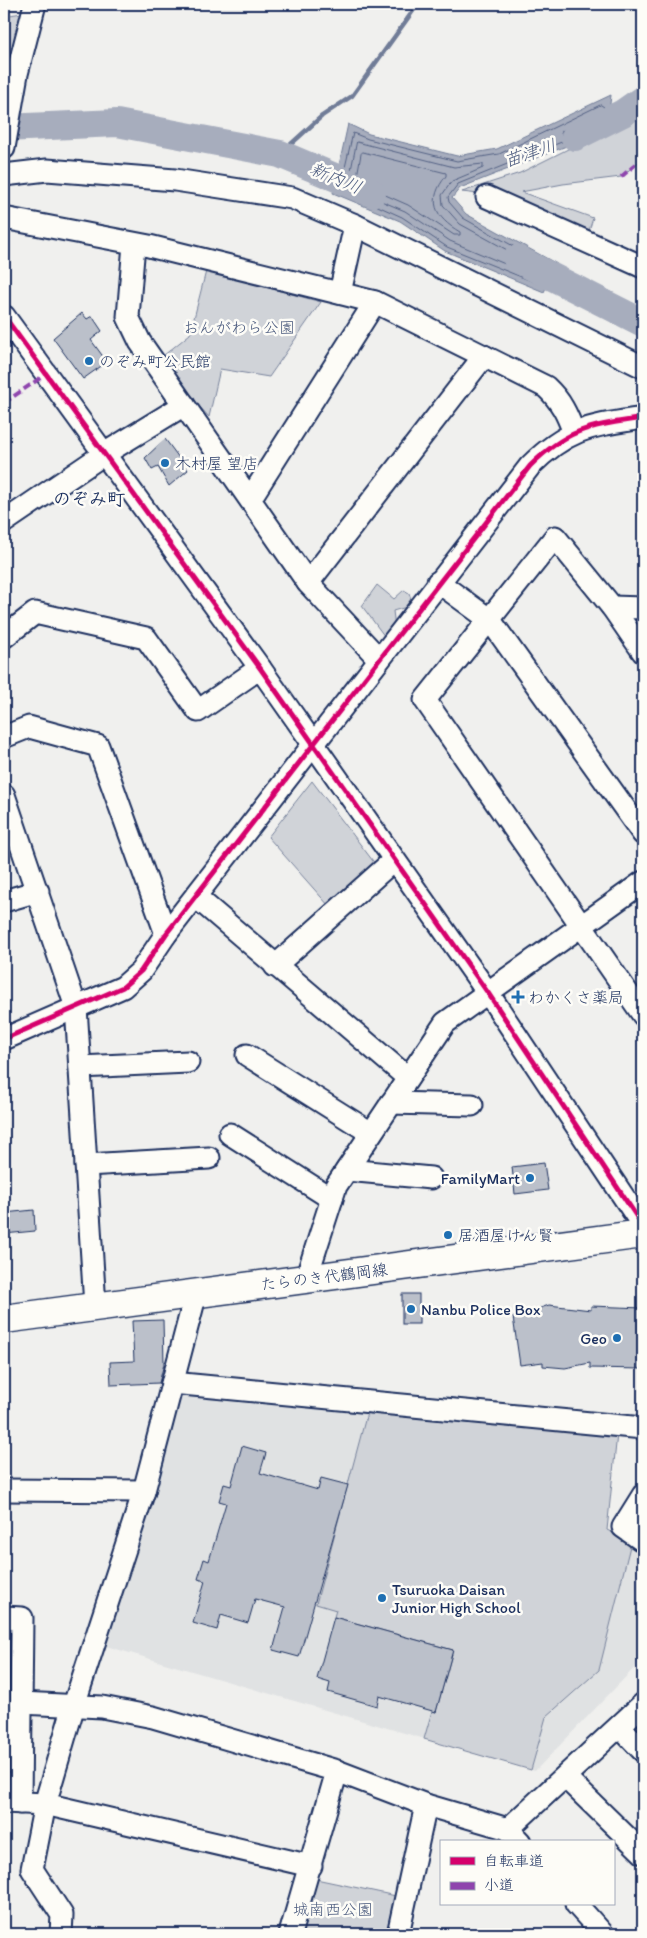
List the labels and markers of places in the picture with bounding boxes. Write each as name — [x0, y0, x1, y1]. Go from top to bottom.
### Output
place label: のぞみ町公民館 — [99, 352, 211, 371]
marker: のぞみ町公民館 — [83, 355, 95, 367]
place label: 木村屋 望店 — [175, 454, 259, 473]
marker: 木村屋 望店 — [159, 457, 171, 469]
place label: わかくさ薬局 — [528, 988, 624, 1007]
marker: わかくさ薬局 — [512, 991, 524, 1003]
place label: FamilyMart — [441, 1169, 520, 1188]
marker: FamilyMart — [524, 1172, 536, 1184]
place label: 居酒屋けん賢 — [458, 1226, 554, 1245]
marker: 居酒屋けん賢 — [442, 1229, 454, 1241]
place label: Nanbu Police Box — [421, 1300, 541, 1319]
marker: Nanbu Police Box — [405, 1303, 417, 1315]
place label: Geo — [580, 1329, 607, 1348]
marker: Geo — [611, 1332, 623, 1344]
place label: Tsuruoka Daisan Junior High School — [392, 1580, 521, 1617]
marker: Tsuruoka Daisan Junior High School — [376, 1592, 388, 1604]

